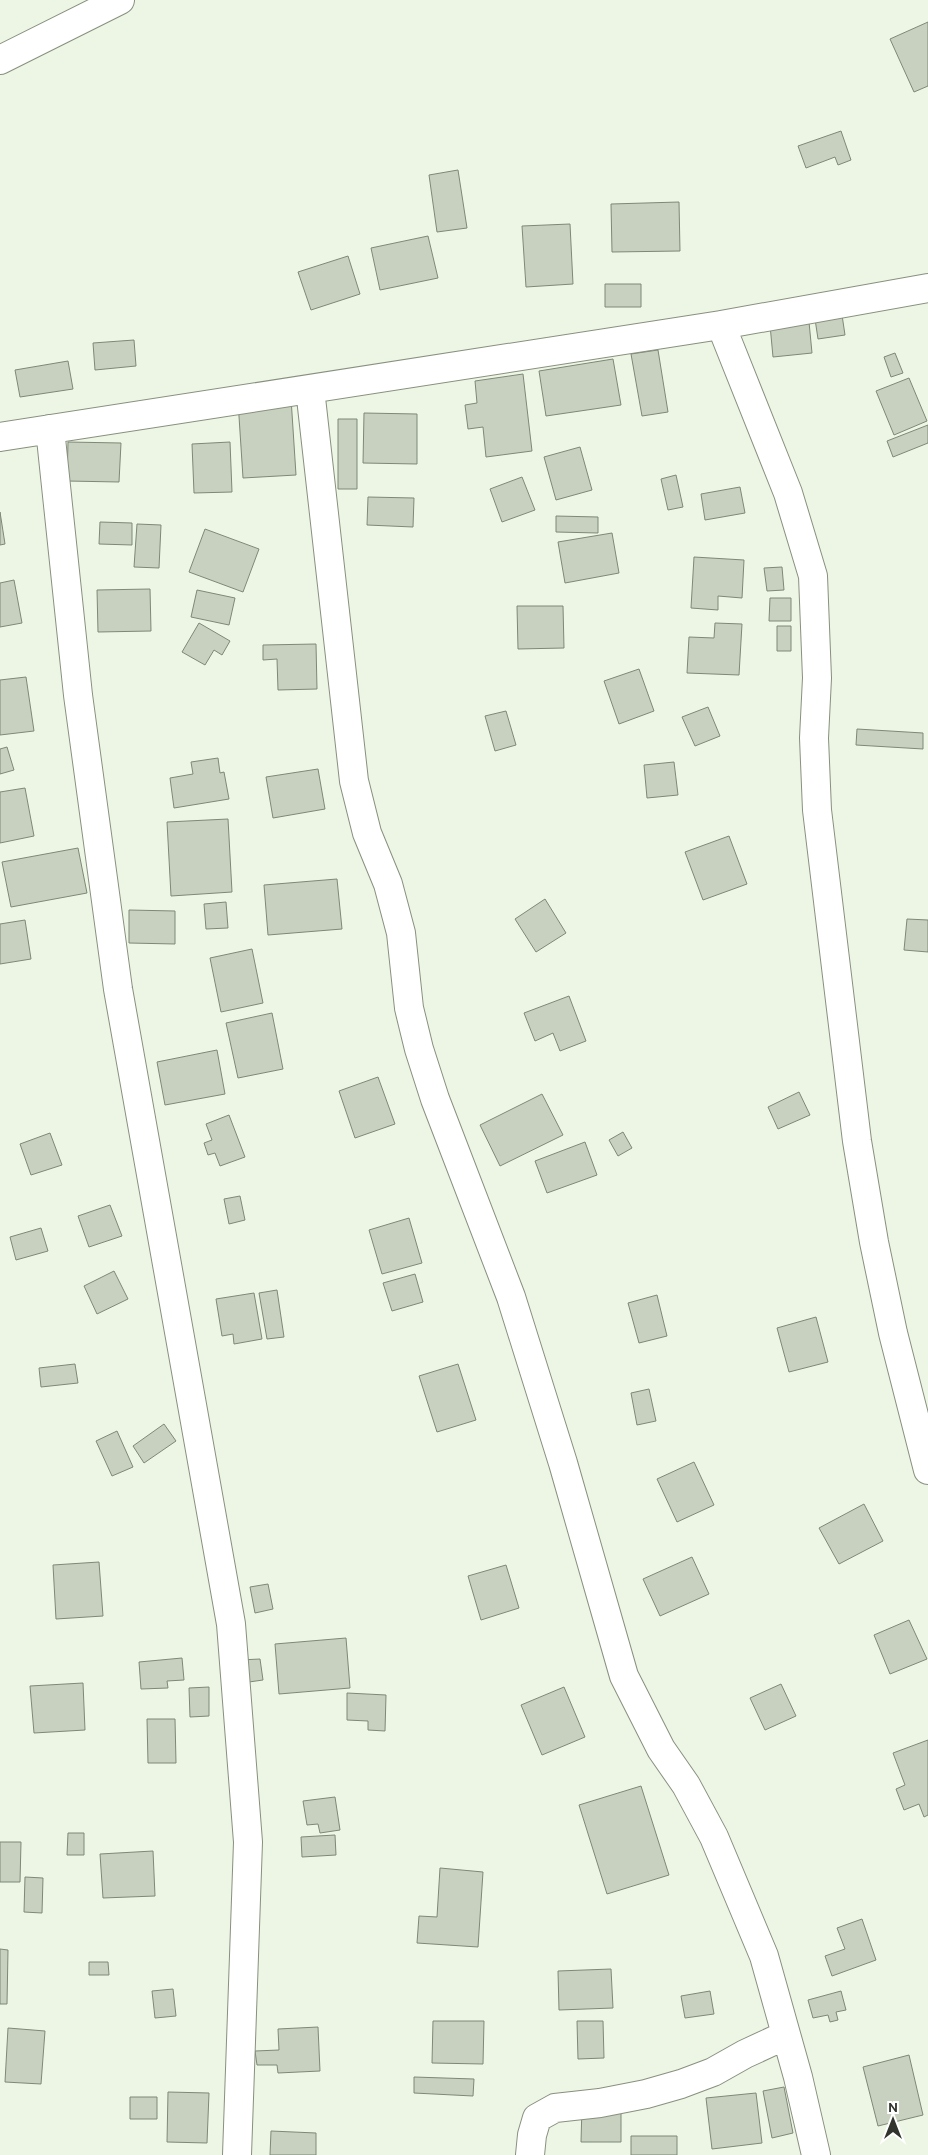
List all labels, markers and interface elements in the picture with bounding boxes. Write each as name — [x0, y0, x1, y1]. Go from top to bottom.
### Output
north arrow — [868, 2095, 918, 2145]
text: N — [888, 2100, 898, 2117]

